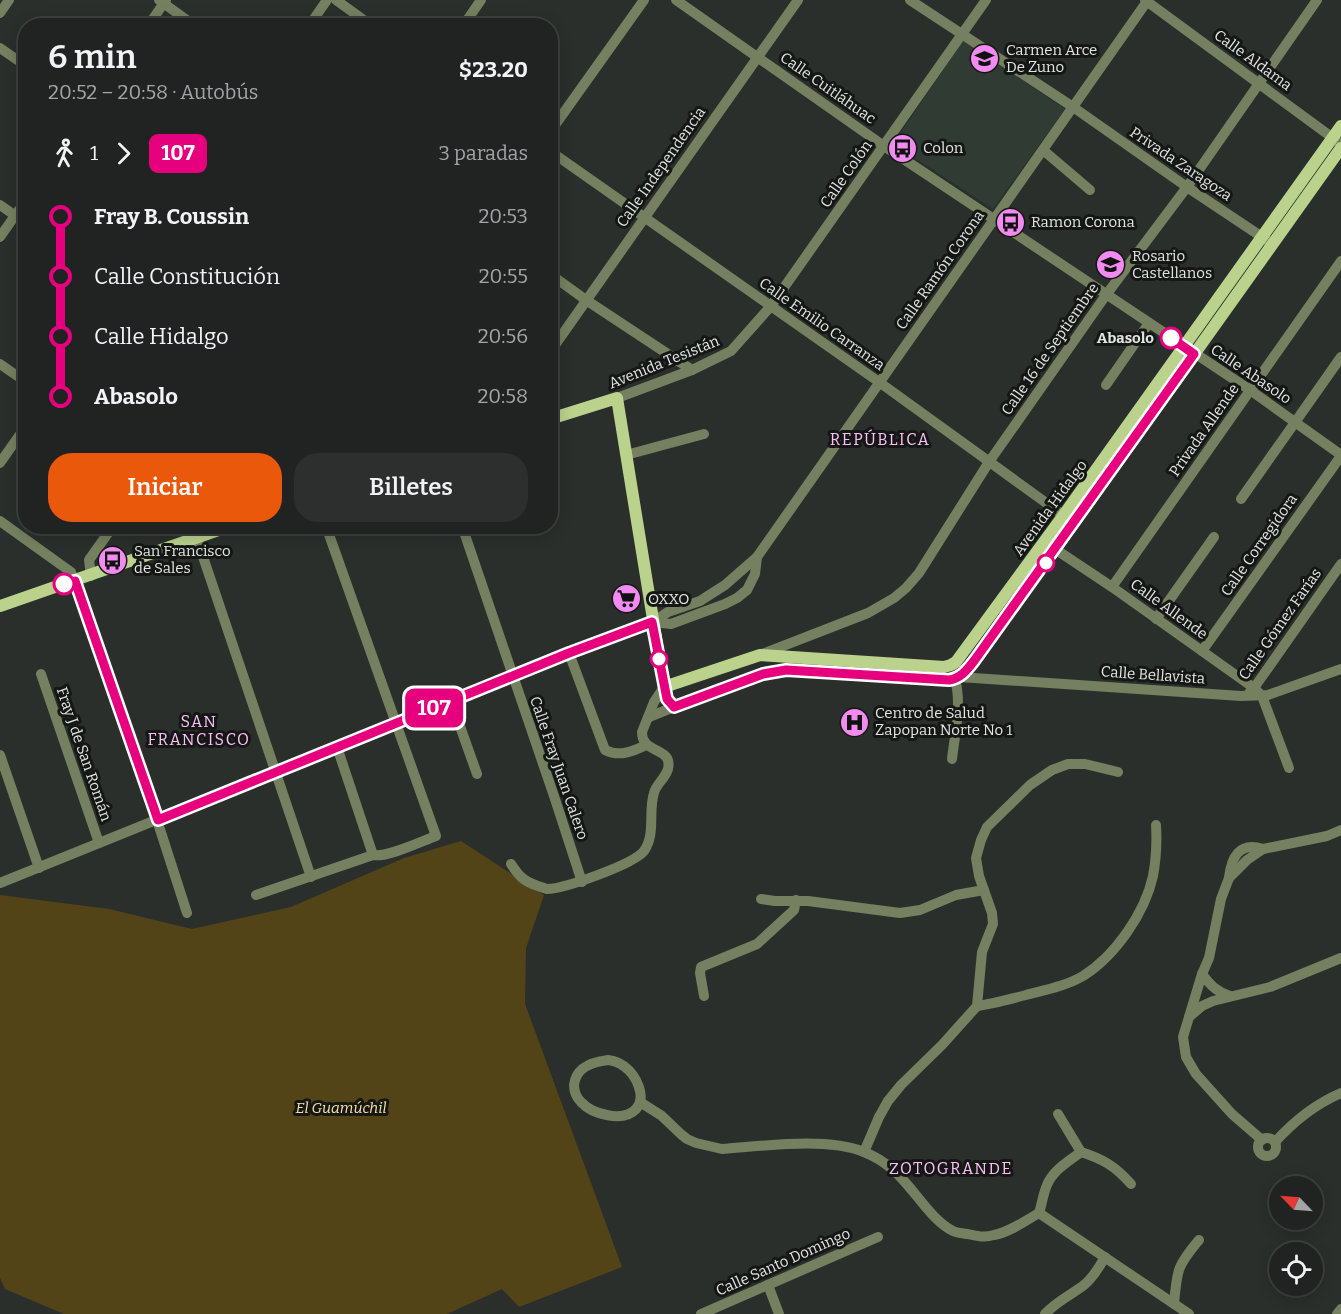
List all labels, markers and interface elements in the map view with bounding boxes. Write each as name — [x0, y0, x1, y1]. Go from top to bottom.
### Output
street label: Calle Aldama — [1211, 26, 1295, 94]
text: 6 min — [48, 37, 137, 77]
place label: Carmen Arce De Zuno — [1006, 41, 1097, 76]
school or university icon: Carmen Arce De Zuno — [969, 43, 1001, 75]
street label: Calle Cuitláhuac — [777, 48, 880, 128]
text: $23.20 — [459, 56, 528, 83]
text: 20:52 – 20:58 · Autobús — [48, 80, 258, 104]
street label: Calle Independencia — [613, 103, 709, 231]
street label: Privada Zaragoza — [1127, 123, 1235, 205]
bus stop icon: Colon — [886, 132, 918, 164]
icon: walk — [48, 137, 81, 170]
icon: forward — [107, 137, 140, 170]
street label: Calle Colón — [816, 137, 876, 211]
place label: Colon — [923, 139, 964, 157]
text: 107 — [161, 140, 195, 166]
text: 1 — [90, 141, 98, 165]
text: 3 paradas — [439, 141, 528, 165]
text: Fray B. Coussin — [94, 203, 249, 230]
text: 20:53 — [478, 204, 528, 228]
bus stop icon: Ramon Corona — [994, 206, 1026, 238]
street label: Calle Ramón Corona — [892, 207, 988, 333]
place label: Ramon Corona — [1031, 213, 1135, 231]
place label: Rosario Castellanos — [1132, 247, 1212, 282]
school or university icon: Rosario Castellanos — [1095, 249, 1127, 281]
text: Calle Constitución — [94, 263, 280, 290]
text: 20:55 — [479, 264, 528, 288]
street label: Calle Emilio Carranza — [756, 274, 888, 374]
street label: Calle 16 de Septiembre — [998, 280, 1102, 418]
text: Calle Hidalgo — [94, 323, 229, 350]
text: 20:56 — [478, 324, 528, 348]
marker: Abasolo — [1160, 327, 1182, 349]
place label: Abasolo — [1097, 329, 1154, 347]
street label: Avenida Tesistán — [606, 331, 722, 392]
street label: Calle Abasolo — [1207, 340, 1295, 408]
street label: Privada Allende — [1165, 380, 1243, 480]
text: Abasolo — [94, 383, 178, 410]
text: 20:58 — [477, 384, 528, 408]
district label: REPÚBLICA — [830, 429, 930, 449]
button: Iniciar — [48, 453, 282, 522]
button: Billetes — [294, 453, 528, 522]
street label: Avenida Hidalgo — [1009, 457, 1091, 559]
street label: Calle Corregidora — [1217, 490, 1301, 600]
place label: San Francisco de Sales — [134, 542, 231, 577]
bus stop icon: San Francisco de Sales — [97, 544, 129, 576]
unlabelled marker — [1037, 554, 1055, 572]
street label: Calle Gómez Farías — [1235, 565, 1325, 683]
unlabelled marker — [53, 573, 75, 595]
street label: Calle Allende — [1127, 575, 1211, 643]
supermarket icon: OXXO — [611, 583, 643, 615]
place label: OXXO — [648, 590, 689, 608]
unlabelled marker — [650, 650, 668, 668]
street label: Calle Bellavista — [1100, 662, 1206, 688]
street label: Fray J de San Román — [53, 685, 116, 824]
line badge: 107 — [400, 688, 468, 728]
street label: Calle Fray Juan Calero — [526, 694, 592, 842]
text: 107 — [417, 695, 451, 721]
place label: Centro de Salud Zapopan Norte No 1 — [875, 704, 1012, 739]
hospital icon: Centro de Salud Zapopan Norte No 1 — [838, 706, 870, 738]
district label: SAN FRANCISCO — [147, 712, 251, 749]
park label: El Guamúchil — [295, 1099, 387, 1117]
district label: ZOTOGRANDE — [889, 1159, 1013, 1178]
north arrow — [1269, 1176, 1323, 1230]
map controls — [1269, 1176, 1323, 1296]
street label: Calle Santo Domingo — [713, 1224, 853, 1300]
button: locate — [1269, 1242, 1323, 1296]

